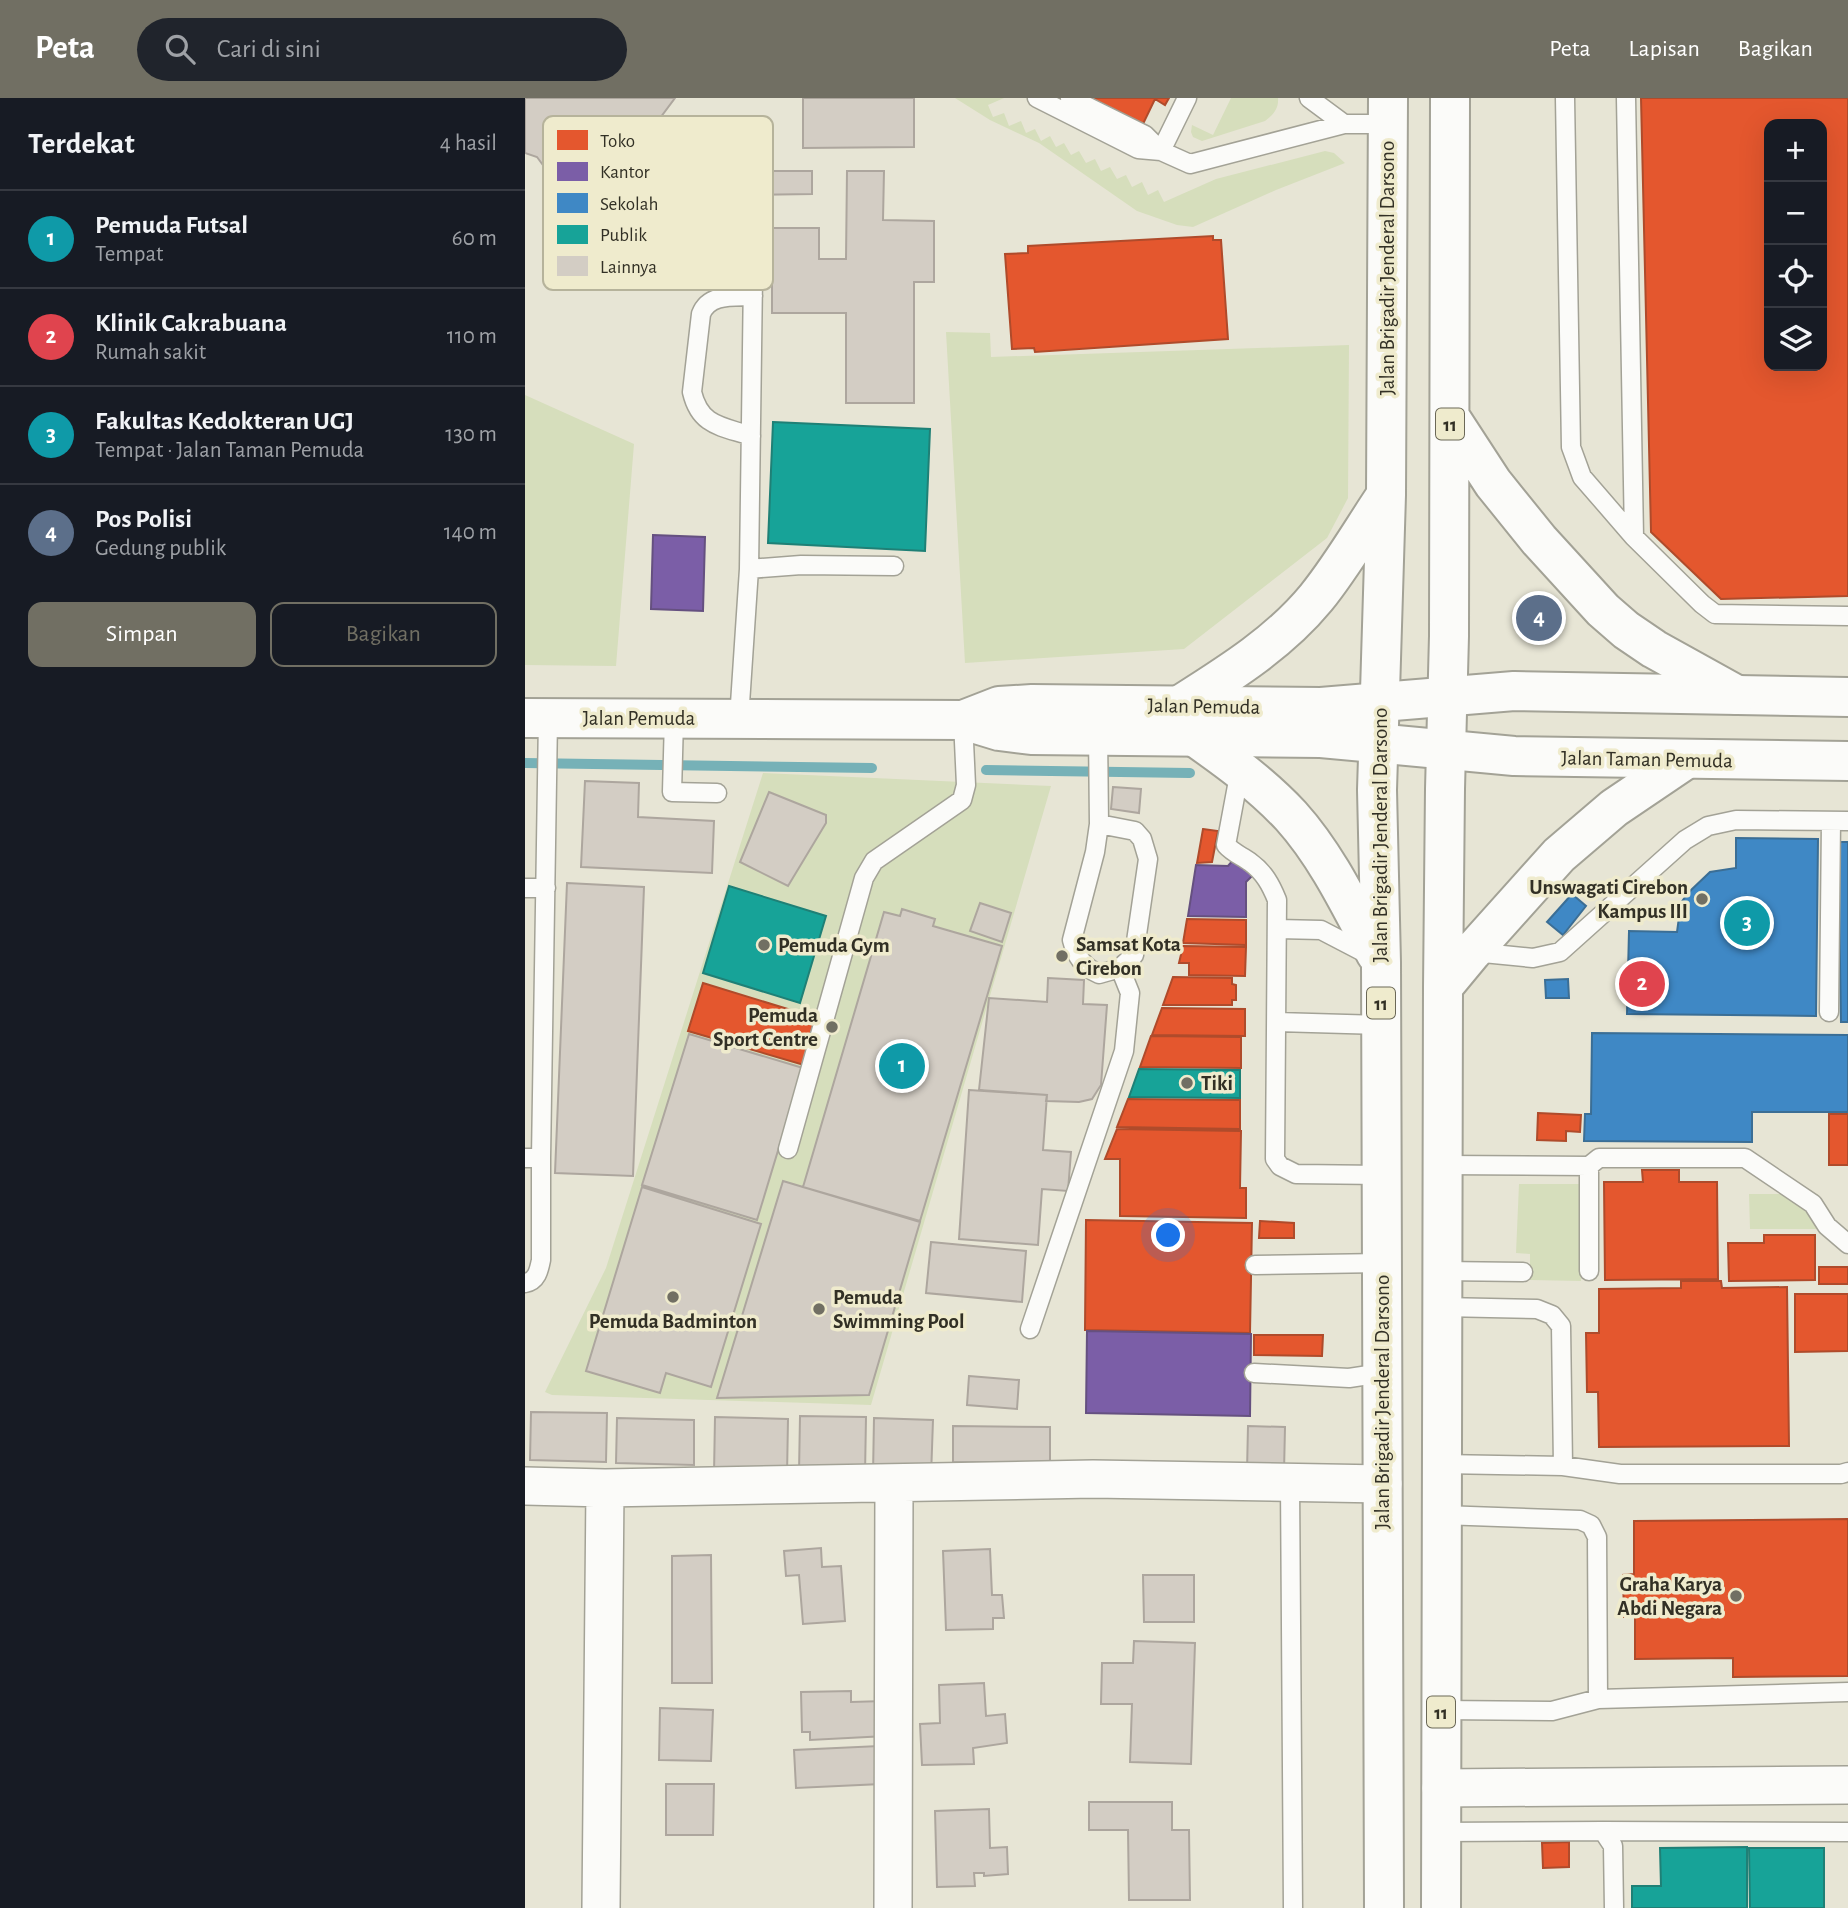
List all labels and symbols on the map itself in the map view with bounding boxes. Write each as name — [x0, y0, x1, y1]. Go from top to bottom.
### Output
legend — [543, 116, 773, 290]
text: Toko — [600, 132, 635, 151]
street label: Jalan Brigadir Jenderal Darsono — [1377, 141, 1398, 395]
text: Kantor — [600, 163, 650, 182]
text: Sekolah — [600, 195, 658, 214]
text: Publik — [600, 226, 647, 245]
text: Lainnya — [600, 258, 657, 277]
road number: 11 — [1436, 408, 1464, 440]
pin: 4 — [1516, 592, 1562, 644]
street label: Jalan Pemuda — [1148, 695, 1261, 718]
street label: Jalan Pemuda — [583, 708, 696, 729]
street label: Jalan Brigadir Jenderal Darsono — [1370, 708, 1391, 962]
street label: Jalan Taman Pemuda — [1561, 748, 1733, 772]
place label: Unswagati Cirebon Kampus III — [1529, 877, 1688, 922]
marker: Unswagati Cirebon Kampus III — [1694, 891, 1710, 907]
pin: 3 — [1724, 897, 1770, 949]
place label: Samsat Kota Cirebon — [1076, 934, 1181, 979]
place label: Pemuda Gym — [778, 935, 890, 956]
marker: Pemuda Gym — [756, 937, 772, 953]
marker: Samsat Kota Cirebon — [1054, 948, 1070, 964]
pin: 2 — [1619, 958, 1665, 1010]
road number: 11 — [1367, 988, 1395, 1018]
place label: Pemuda Sport Centre — [713, 1005, 818, 1050]
marker: Pemuda Sport Centre — [824, 1019, 840, 1035]
pin: 1 — [879, 1040, 925, 1092]
place label: Tiki — [1201, 1073, 1233, 1094]
marker: Tiki — [1179, 1075, 1195, 1091]
your location — [1151, 1218, 1185, 1252]
street label: Jalan Brigadir Jenderal Darsono — [1372, 1275, 1393, 1529]
place label: Pemuda Swimming Pool — [833, 1287, 964, 1332]
marker: Pemuda Badminton — [665, 1289, 681, 1305]
marker: Pemuda Swimming Pool — [811, 1301, 827, 1317]
place label: Pemuda Badminton — [589, 1311, 757, 1332]
place label: Graha Karya Abdi Negara — [1617, 1574, 1722, 1619]
marker: Graha Karya Abdi Negara — [1728, 1588, 1744, 1604]
road number: 11 — [1427, 1696, 1455, 1728]

